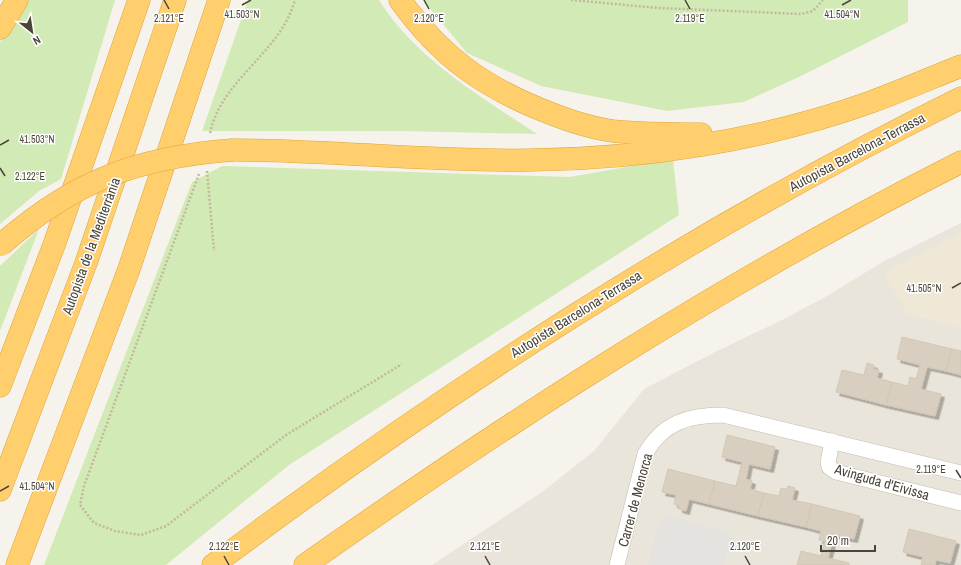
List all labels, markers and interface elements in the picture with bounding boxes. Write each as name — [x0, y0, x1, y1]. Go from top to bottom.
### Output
text: 41.503°N — [225, 8, 260, 21]
text: 41.504°N — [825, 8, 860, 21]
north arrow — [12, 12, 52, 52]
text: 2.121°E — [154, 12, 184, 25]
text: 2.120°E — [414, 12, 444, 25]
text: 2.119°E — [675, 12, 705, 25]
text: N — [31, 33, 43, 48]
street label: Autopista Barcelona-Terrassa — [785, 108, 929, 196]
text: 41.503°N — [20, 133, 55, 146]
text: 2.122°E — [15, 170, 45, 183]
street label: Autopista de la Mediterrània — [57, 174, 124, 318]
street label: Autopista Barcelona-Terrassa — [506, 266, 645, 362]
text: 41.505°N — [907, 282, 942, 295]
street label: Carrer de Menorca — [614, 451, 656, 549]
street label: Avinguda d'Eivissa — [832, 460, 932, 504]
text: 2.119°E — [916, 463, 946, 476]
text: 41.504°N — [20, 480, 55, 493]
scale bar — [821, 527, 875, 553]
text: 20 m — [827, 533, 849, 549]
text: 2.122°E — [209, 540, 239, 553]
text: 2.121°E — [470, 540, 500, 553]
text: 2.120°E — [730, 540, 760, 553]

